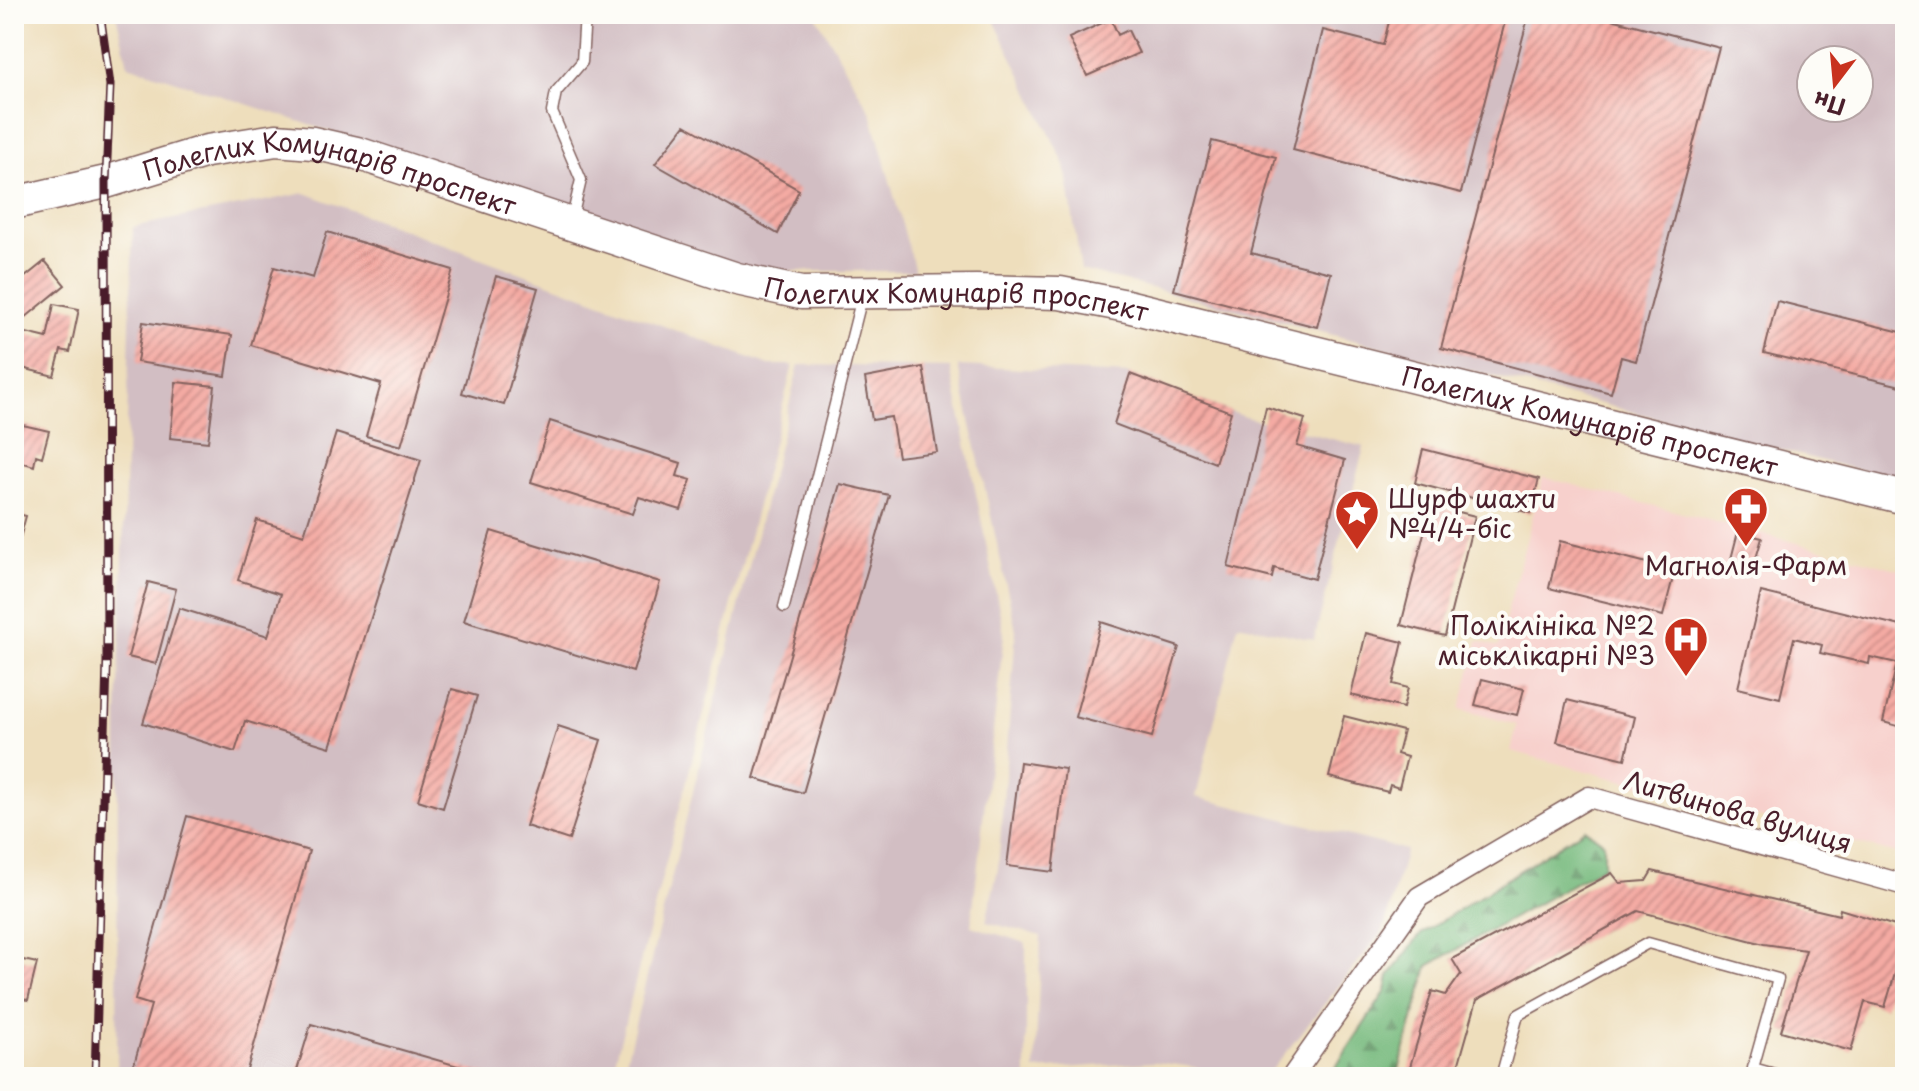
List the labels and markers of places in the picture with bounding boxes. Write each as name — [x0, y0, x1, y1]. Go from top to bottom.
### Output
place label: Шурф шахти №4/4-біс — [1388, 478, 1556, 547]
pharmacy icon: Магнолія-Фарм — [1722, 485, 1770, 548]
place icon: Шурф шахти №4/4-біс — [1333, 488, 1381, 551]
place label: Магнолія-Фарм — [1645, 545, 1847, 584]
place label: Поліклініка №2 міськлікарні №3 — [1438, 605, 1655, 674]
hospital icon: Поліклініка №2 міськлікарні №3 — [1662, 615, 1710, 678]

